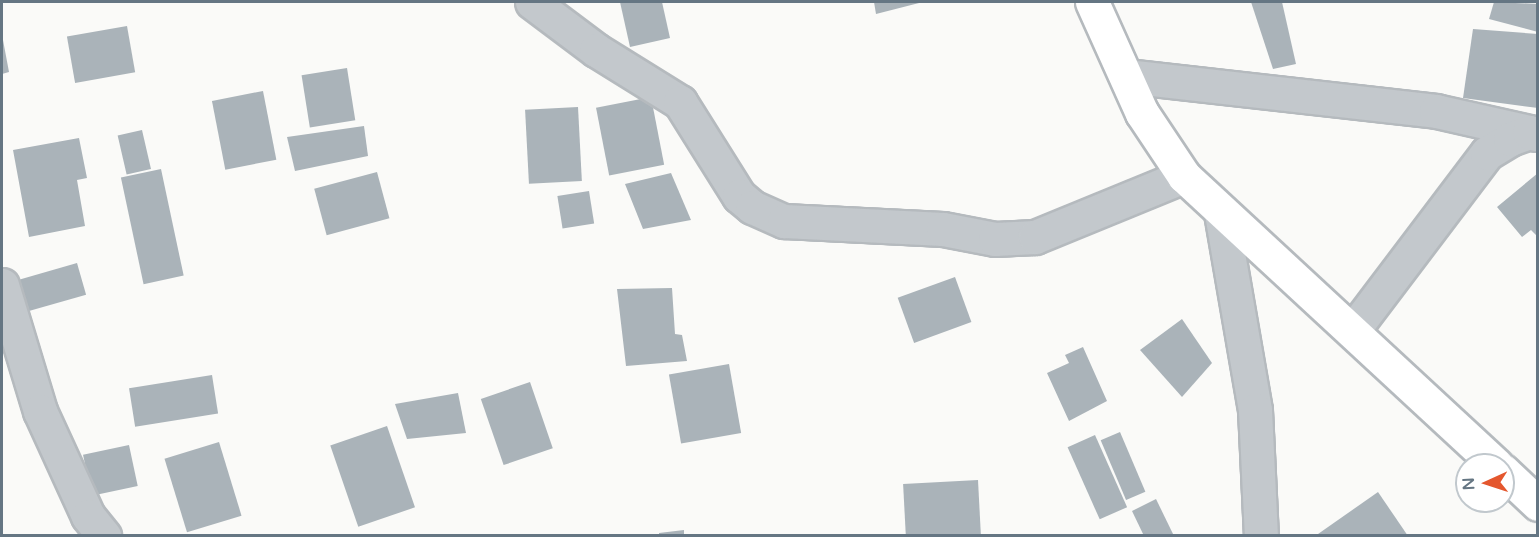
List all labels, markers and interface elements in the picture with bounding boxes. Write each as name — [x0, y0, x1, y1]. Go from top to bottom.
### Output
north arrow — [1455, 453, 1515, 513]
text: N — [1459, 477, 1479, 491]

